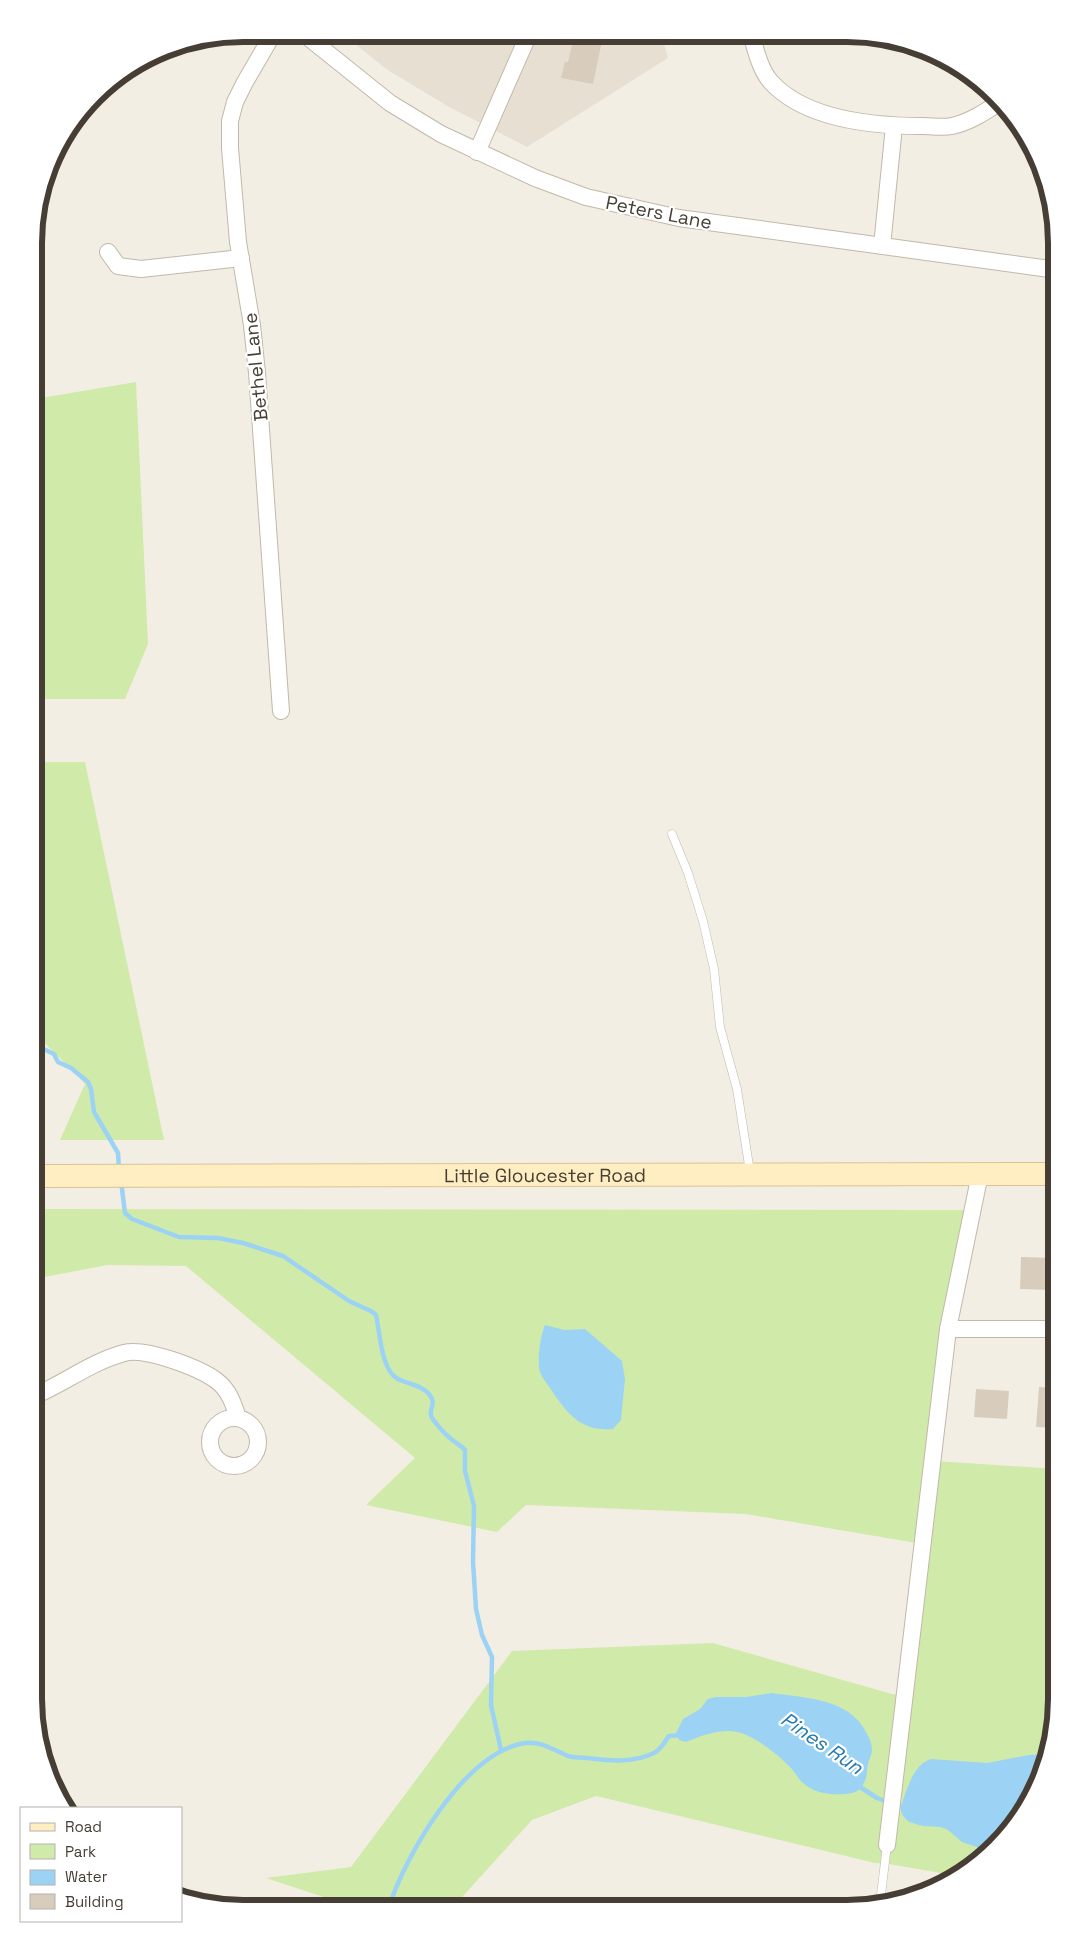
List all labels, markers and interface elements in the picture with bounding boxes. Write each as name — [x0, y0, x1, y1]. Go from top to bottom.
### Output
street label: Peters Lane — [604, 190, 714, 235]
street label: Bethel Lane — [237, 312, 274, 422]
street label: Little Gloucester Road — [444, 1163, 646, 1188]
water label: Pines Run — [776, 1706, 869, 1780]
legend — [20, 1807, 182, 1922]
text: Road — [65, 1817, 102, 1836]
text: Park — [65, 1842, 96, 1861]
text: Water — [65, 1867, 108, 1886]
text: Building — [65, 1892, 124, 1911]

